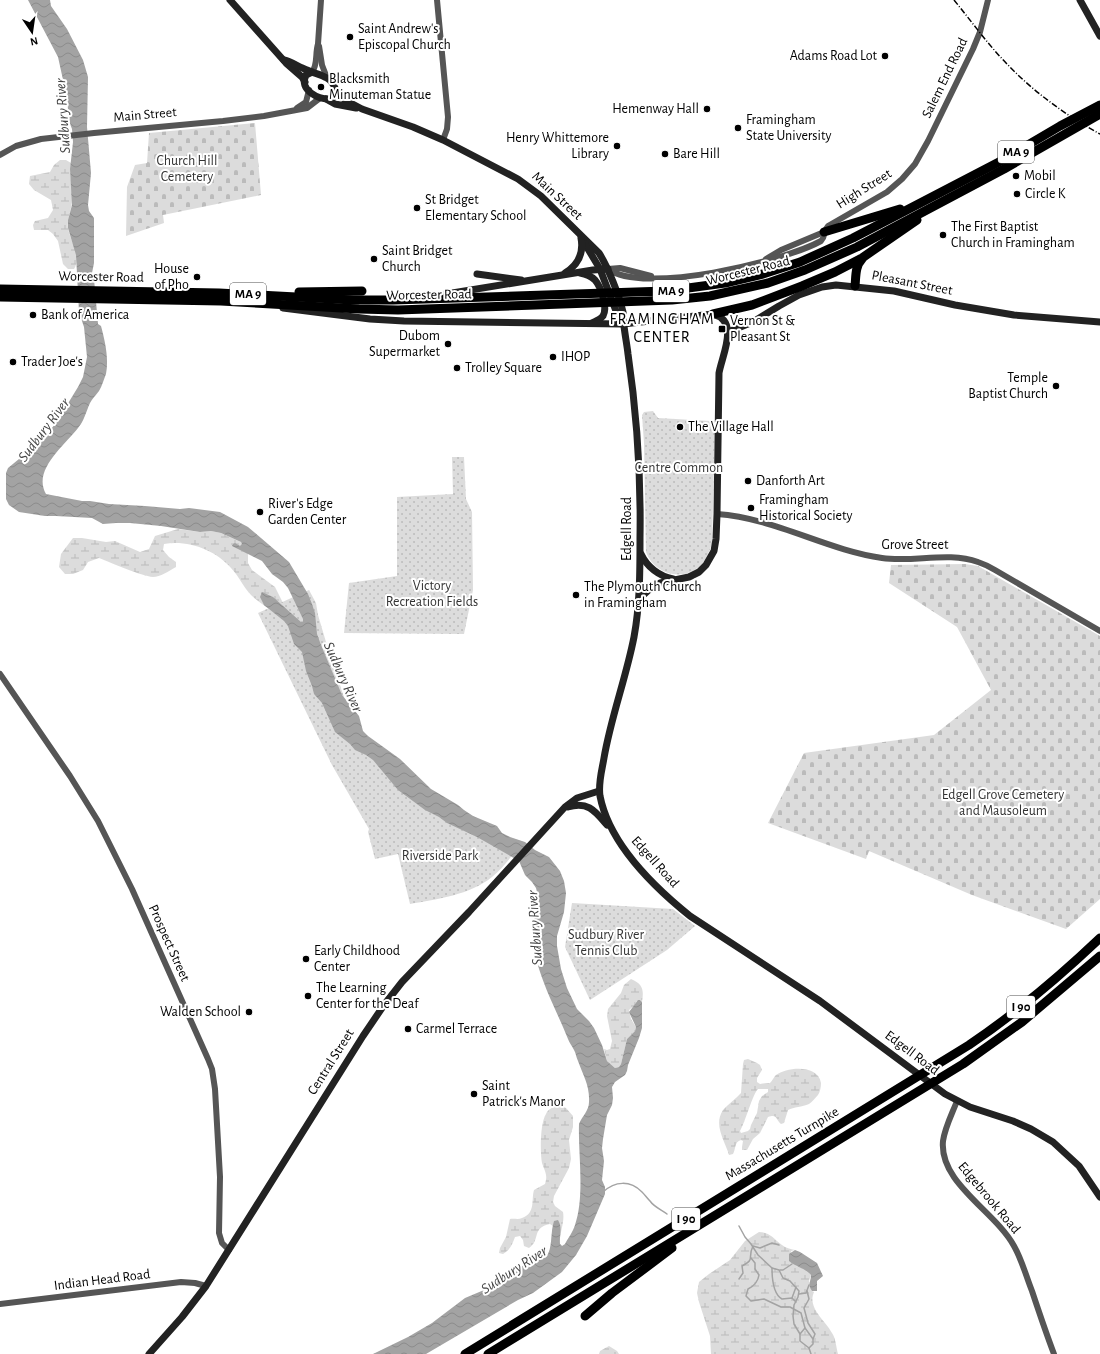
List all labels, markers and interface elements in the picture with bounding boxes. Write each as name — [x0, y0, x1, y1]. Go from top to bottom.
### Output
north arrow — [12, 12, 52, 52]
place label: Saint Andrew's Episcopal Church — [358, 22, 451, 52]
marker: Saint Andrew's Episcopal Church — [345, 32, 355, 42]
text: N — [29, 35, 39, 47]
street label: Salem End Road — [920, 36, 970, 120]
place label: Adams Road Lot — [790, 49, 878, 63]
marker: Adams Road Lot — [880, 51, 890, 61]
place label: Blacksmith Minuteman Statue — [329, 72, 431, 102]
water label: Sudbury River — [53, 77, 73, 154]
marker: Blacksmith Minuteman Statue — [316, 82, 326, 92]
place label: Hemenway Hall — [612, 102, 699, 116]
marker: Hemenway Hall — [702, 104, 712, 114]
street label: Main Street — [113, 105, 178, 125]
place label: Framingham State University — [746, 113, 831, 143]
marker: Framingham State University — [733, 123, 743, 133]
place label: Henry Whittemore Library — [506, 131, 609, 161]
marker: Henry Whittemore Library — [612, 141, 622, 151]
road number: MA 9 — [998, 141, 1034, 163]
place label: Bare Hill — [673, 147, 720, 161]
marker: Bare Hill — [660, 149, 670, 159]
park label: Church Hill Cemetery — [157, 154, 217, 184]
street label: High Street — [834, 166, 895, 211]
street label: Main Street — [529, 169, 585, 223]
place label: Mobil — [1024, 169, 1056, 183]
marker: Mobil — [1011, 171, 1021, 181]
place label: Circle K — [1025, 187, 1066, 201]
marker: Circle K — [1012, 189, 1022, 199]
place label: St Bridget Elementary School — [425, 193, 527, 223]
marker: St Bridget Elementary School — [412, 203, 422, 213]
place label: The First Baptist Church in Framingham — [951, 220, 1075, 250]
marker: The First Baptist Church in Framingham — [938, 230, 948, 240]
place label: Saint Bridget Church — [382, 244, 453, 274]
marker: Saint Bridget Church — [369, 254, 379, 264]
street label: Worcester Road — [705, 254, 791, 288]
place label: House of Pho — [154, 262, 189, 292]
street label: Pleasant Street — [870, 268, 954, 298]
street label: Worcester Road — [58, 269, 144, 285]
marker: House of Pho — [192, 272, 202, 282]
road number: MA 9 — [653, 280, 689, 302]
road number: MA 9 — [230, 283, 266, 305]
street label: Worcester Road — [386, 287, 472, 303]
place label: Bank of America — [41, 308, 130, 322]
marker: Bank of America — [28, 310, 38, 320]
district label: FRAMINGHAM CENTER — [609, 311, 715, 345]
place label: Vernon St & Pleasant St — [730, 314, 795, 344]
marker: Vernon St & Pleasant St — [717, 324, 727, 334]
place label: Dubom Supermarket — [369, 329, 441, 359]
marker: Dubom Supermarket — [443, 339, 453, 349]
place label: IHOP — [561, 350, 590, 364]
marker: IHOP — [548, 352, 558, 362]
place label: Trader Joe's — [21, 355, 83, 369]
marker: Trader Joe's — [8, 357, 18, 367]
place label: Trolley Square — [465, 361, 542, 375]
marker: Trolley Square — [452, 363, 462, 373]
place label: Temple Baptist Church — [968, 371, 1048, 401]
marker: Temple Baptist Church — [1051, 381, 1061, 391]
water label: Sudbury River — [15, 395, 73, 465]
place label: The Village Hall — [688, 420, 774, 434]
marker: The Village Hall — [675, 422, 685, 432]
park label: Centre Common — [635, 461, 723, 475]
place label: Danforth Art — [756, 474, 825, 488]
marker: Danforth Art — [743, 476, 753, 486]
place label: Framingham Historical Society — [759, 493, 852, 523]
place label: River's Edge Garden Center — [268, 497, 347, 527]
street label: Edgell Road — [620, 497, 634, 561]
marker: Framingham Historical Society — [746, 503, 756, 513]
marker: River's Edge Garden Center — [255, 507, 265, 517]
street label: Grove Street — [882, 538, 949, 552]
park label: Victory Recreation Fields — [386, 579, 478, 609]
place label: The Plymouth Church in Framingham — [584, 580, 701, 610]
marker: The Plymouth Church in Framingham — [571, 590, 581, 600]
water label: Sudbury River — [321, 640, 366, 715]
park label: Edgell Grove Cemetery and Mausoleum — [942, 788, 1064, 818]
street label: Edgell Road — [628, 834, 682, 890]
park label: Riverside Park — [402, 849, 479, 863]
water label: Sudbury River — [525, 889, 545, 966]
street label: Prospect Street — [146, 903, 192, 984]
park label: Sudbury River Tennis Club — [568, 928, 644, 958]
place label: Early Childhood Center — [314, 944, 400, 974]
marker: Early Childhood Center — [301, 954, 311, 964]
place label: The Learning Center for the Deaf — [316, 981, 419, 1011]
marker: The Learning Center for the Deaf — [303, 991, 313, 1001]
road number: I 90 — [1007, 996, 1035, 1018]
place label: Walden School — [160, 1005, 241, 1019]
marker: Walden School — [244, 1007, 254, 1017]
place label: Carmel Terrace — [416, 1022, 497, 1036]
marker: Carmel Terrace — [403, 1024, 413, 1034]
street label: Central Street — [305, 1026, 357, 1097]
street label: Edgell Road — [882, 1028, 942, 1078]
place label: Saint Patrick's Manor — [482, 1079, 566, 1109]
marker: Saint Patrick's Manor — [469, 1089, 479, 1099]
street label: Massachusetts Turnpike — [723, 1105, 841, 1183]
street label: Edgebrook Road — [955, 1160, 1023, 1236]
road number: I 90 — [672, 1208, 700, 1230]
water label: Sudbury River — [478, 1243, 551, 1297]
street label: Indian Head Road — [53, 1267, 151, 1293]

